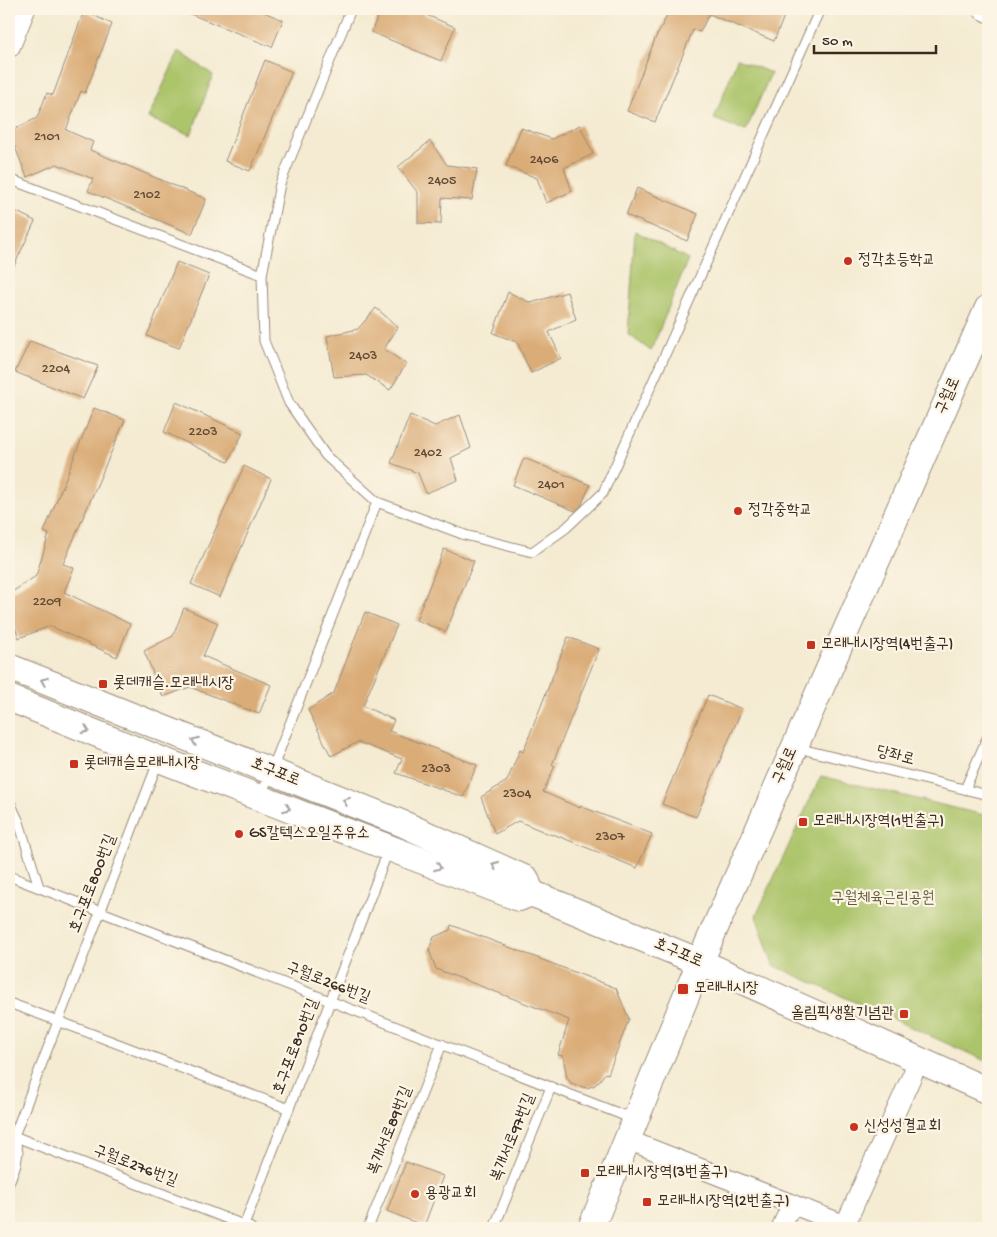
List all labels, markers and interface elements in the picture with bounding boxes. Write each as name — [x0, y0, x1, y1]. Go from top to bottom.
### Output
scale bar — [814, 22, 937, 54]
text: 50 m — [822, 33, 853, 51]
house number: 2101 — [34, 129, 60, 146]
house number: 2406 — [530, 152, 559, 169]
house number: 2405 — [428, 173, 456, 190]
house number: 2102 — [133, 187, 161, 204]
place label: 정각초등학교 — [858, 252, 935, 271]
marker: 정각초등학교 — [842, 255, 854, 267]
house number: 2403 — [349, 348, 377, 365]
house number: 2204 — [42, 361, 71, 378]
street label: 구월로 — [932, 374, 966, 418]
house number: 2203 — [189, 424, 217, 441]
house number: 2402 — [414, 445, 442, 462]
house number: 2401 — [537, 477, 565, 494]
place label: 정각중학교 — [748, 502, 812, 521]
marker: 정각중학교 — [732, 505, 744, 517]
house number: 2209 — [33, 594, 61, 611]
place label: 모래내시장역(4번출구) — [821, 635, 954, 655]
marker: 모래내시장역(4번출구) — [805, 639, 817, 651]
place label: 롯데캐슬.모래내시장 — [113, 674, 234, 694]
one-way arrow — [40, 677, 49, 687]
marker: 롯데캐슬.모래내시장 — [97, 678, 109, 690]
one-way arrow — [81, 723, 90, 734]
one-way arrow — [191, 737, 200, 747]
street label: 당좌로 — [874, 743, 916, 771]
street label: 구월로 — [769, 744, 803, 788]
place label: 롯데캐슬모래내시장 — [84, 754, 200, 774]
street label: 호구포로 — [248, 755, 302, 791]
marker: 롯데캐슬모래내시장 — [68, 758, 80, 770]
house number: 2303 — [421, 761, 451, 778]
house number: 2304 — [503, 786, 532, 803]
one-way arrow — [342, 797, 350, 807]
one-way arrow — [282, 802, 291, 812]
place label: 모래내시장역(1번출구) — [813, 812, 944, 832]
marker: 모래내시장역(1번출구) — [797, 816, 809, 828]
place label: GS칼텍스오일주유소 — [249, 825, 370, 844]
marker: GS칼텍스오일주유소 — [233, 828, 245, 840]
house number: 2307 — [595, 829, 625, 846]
street label: 호구포로800번길 — [66, 832, 122, 936]
one-way arrow — [433, 861, 442, 871]
one-way arrow — [491, 861, 500, 872]
park label: 구월체육근린공원 — [832, 889, 935, 909]
street label: 호구포로 — [651, 935, 705, 973]
street label: 구월로266번길 — [283, 958, 373, 1009]
place label: 모래내시장 — [694, 980, 759, 999]
marker: 모래내시장 — [676, 982, 690, 996]
street label: 호구포로810번길 — [270, 996, 324, 1098]
place label: 올림픽생활기념관 — [791, 1004, 894, 1024]
marker: 올림픽생활기념관 — [898, 1008, 910, 1020]
street label: 복개서로89번길 — [365, 1084, 417, 1178]
street label: 복개서로97번길 — [488, 1091, 540, 1185]
place label: 신성성결교회 — [864, 1117, 941, 1137]
marker: 신성성결교회 — [848, 1121, 860, 1133]
street label: 구월로276번길 — [90, 1141, 180, 1192]
place label: 모래내시장역(3번출구) — [595, 1163, 728, 1183]
marker: 모래내시장역(3번출구) — [579, 1167, 591, 1179]
place label: 용광교회 — [425, 1185, 477, 1204]
marker: 용광교회 — [409, 1188, 421, 1200]
place label: 모래내시장역(2번출구) — [657, 1192, 790, 1212]
marker: 모래내시장역(2번출구) — [641, 1196, 653, 1208]

